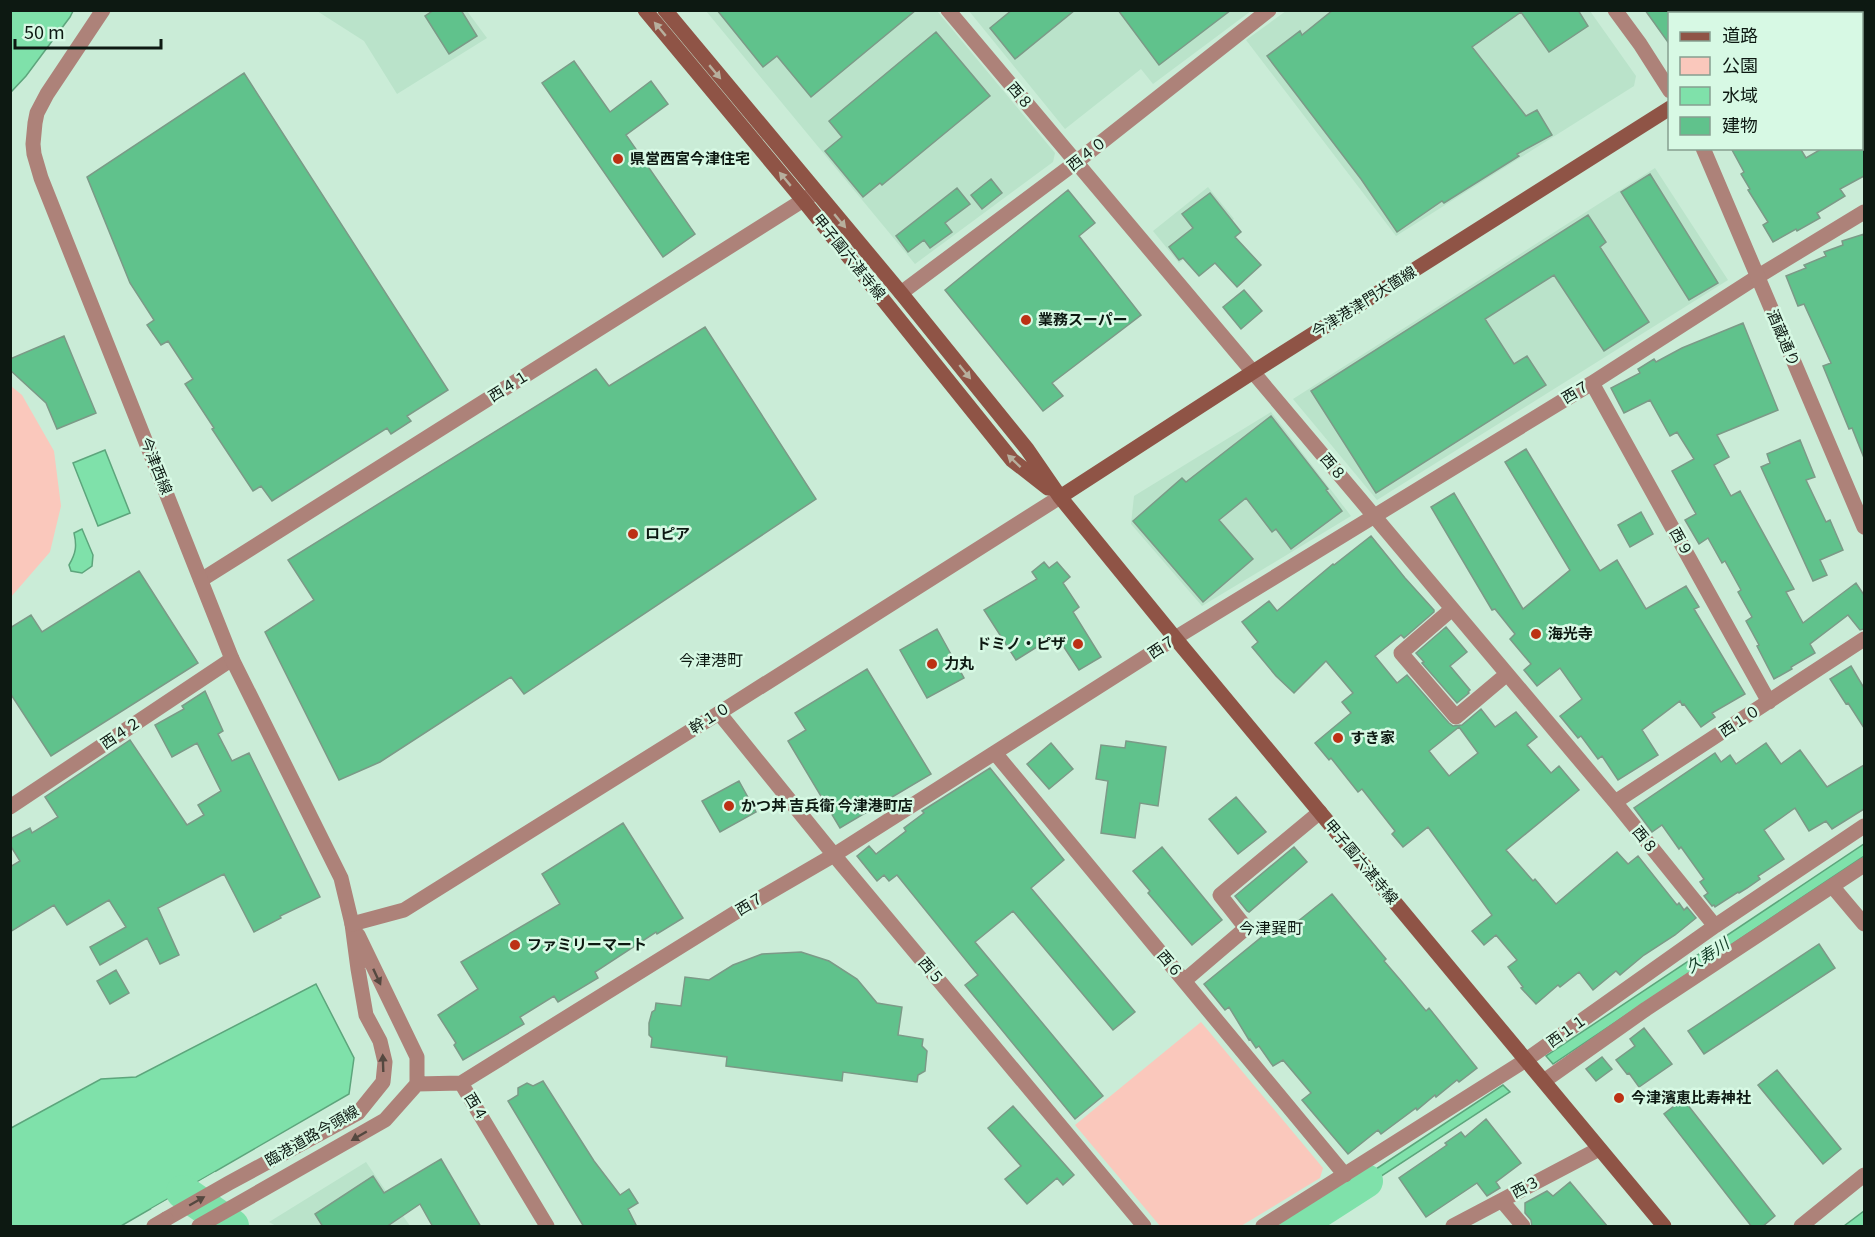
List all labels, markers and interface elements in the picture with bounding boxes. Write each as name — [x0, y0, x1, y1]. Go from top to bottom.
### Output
scale bar — [15, 12, 160, 50]
legend — [1668, 12, 1863, 150]
text: 50 m — [24, 18, 65, 44]
text: 道路 — [1722, 21, 1758, 47]
one-way arrow — [655, 22, 667, 37]
text: 公園 — [1722, 51, 1758, 77]
one-way arrow — [709, 64, 722, 80]
street label: 西８ — [1003, 77, 1039, 113]
text: 水域 — [1722, 81, 1758, 107]
text: 建物 — [1722, 111, 1758, 137]
street label: 西４０ — [1062, 131, 1110, 175]
place label: 県営西宮今津住宅 — [630, 147, 750, 168]
marker: 県営西宮今津住宅 — [611, 152, 625, 166]
one-way arrow — [779, 171, 792, 187]
street label: 甲子園六湛寺線 — [809, 209, 891, 303]
one-way arrow — [834, 213, 847, 229]
street label: 今津港津門大箇線 — [1307, 260, 1420, 341]
street label: 酒蔵通り — [1763, 306, 1806, 369]
place label: 業務スーパー — [1038, 308, 1128, 329]
marker: 業務スーパー — [1019, 313, 1033, 327]
street label: 西４１ — [484, 364, 533, 406]
one-way arrow — [958, 364, 971, 380]
street label: 西７ — [1557, 374, 1593, 407]
street label: 今津西線 — [136, 434, 178, 497]
street label: 西８ — [1316, 448, 1352, 484]
one-way arrow — [1007, 454, 1022, 468]
place label: ロピア — [645, 522, 690, 543]
street label: 西９ — [1666, 523, 1699, 559]
marker: ロピア — [626, 527, 640, 541]
place label: 海光寺 — [1548, 622, 1593, 643]
marker: 海光寺 — [1529, 627, 1543, 641]
street label: 西７ — [1143, 629, 1179, 663]
place label: ドミノ・ピザ — [976, 632, 1066, 653]
marker: ドミノ・ピザ — [1071, 637, 1085, 651]
district label: 今津港町 — [679, 647, 743, 671]
place label: 力丸 — [944, 652, 974, 673]
marker: 力丸 — [925, 657, 939, 671]
street label: 幹１０ — [685, 696, 734, 738]
street label: 西１０ — [1715, 699, 1764, 741]
street label: 西４２ — [96, 710, 145, 753]
place label: すき家 — [1350, 726, 1395, 747]
marker: すき家 — [1331, 731, 1345, 745]
place label: かつ丼 吉兵衛 今津港町店 — [741, 794, 913, 815]
marker: かつ丼 吉兵衛 今津港町店 — [722, 799, 736, 813]
street label: 甲子園六湛寺線 — [1320, 814, 1404, 908]
street label: 西８ — [1629, 821, 1664, 857]
street label: 西７ — [731, 886, 767, 919]
district label: 今津巽町 — [1239, 915, 1303, 939]
water label: 久寿川 — [1680, 930, 1735, 978]
place label: ファミリーマート — [527, 933, 647, 954]
marker: ファミリーマート — [508, 938, 522, 952]
street label: 西６ — [1153, 945, 1189, 981]
street label: 西５ — [914, 952, 950, 988]
one-way arrow — [372, 968, 381, 985]
street label: 西１１ — [1542, 1008, 1591, 1051]
one-way arrow — [379, 1054, 388, 1073]
place label: 今津濱恵比寿神社 — [1631, 1086, 1751, 1107]
street label: 西４ — [461, 1088, 494, 1124]
marker: 今津濱恵比寿神社 — [1612, 1091, 1626, 1105]
street label: 臨港道路今頭線 — [261, 1099, 362, 1170]
one-way arrow — [350, 1131, 367, 1141]
street label: 西３ — [1507, 1169, 1543, 1202]
one-way arrow — [189, 1196, 206, 1206]

